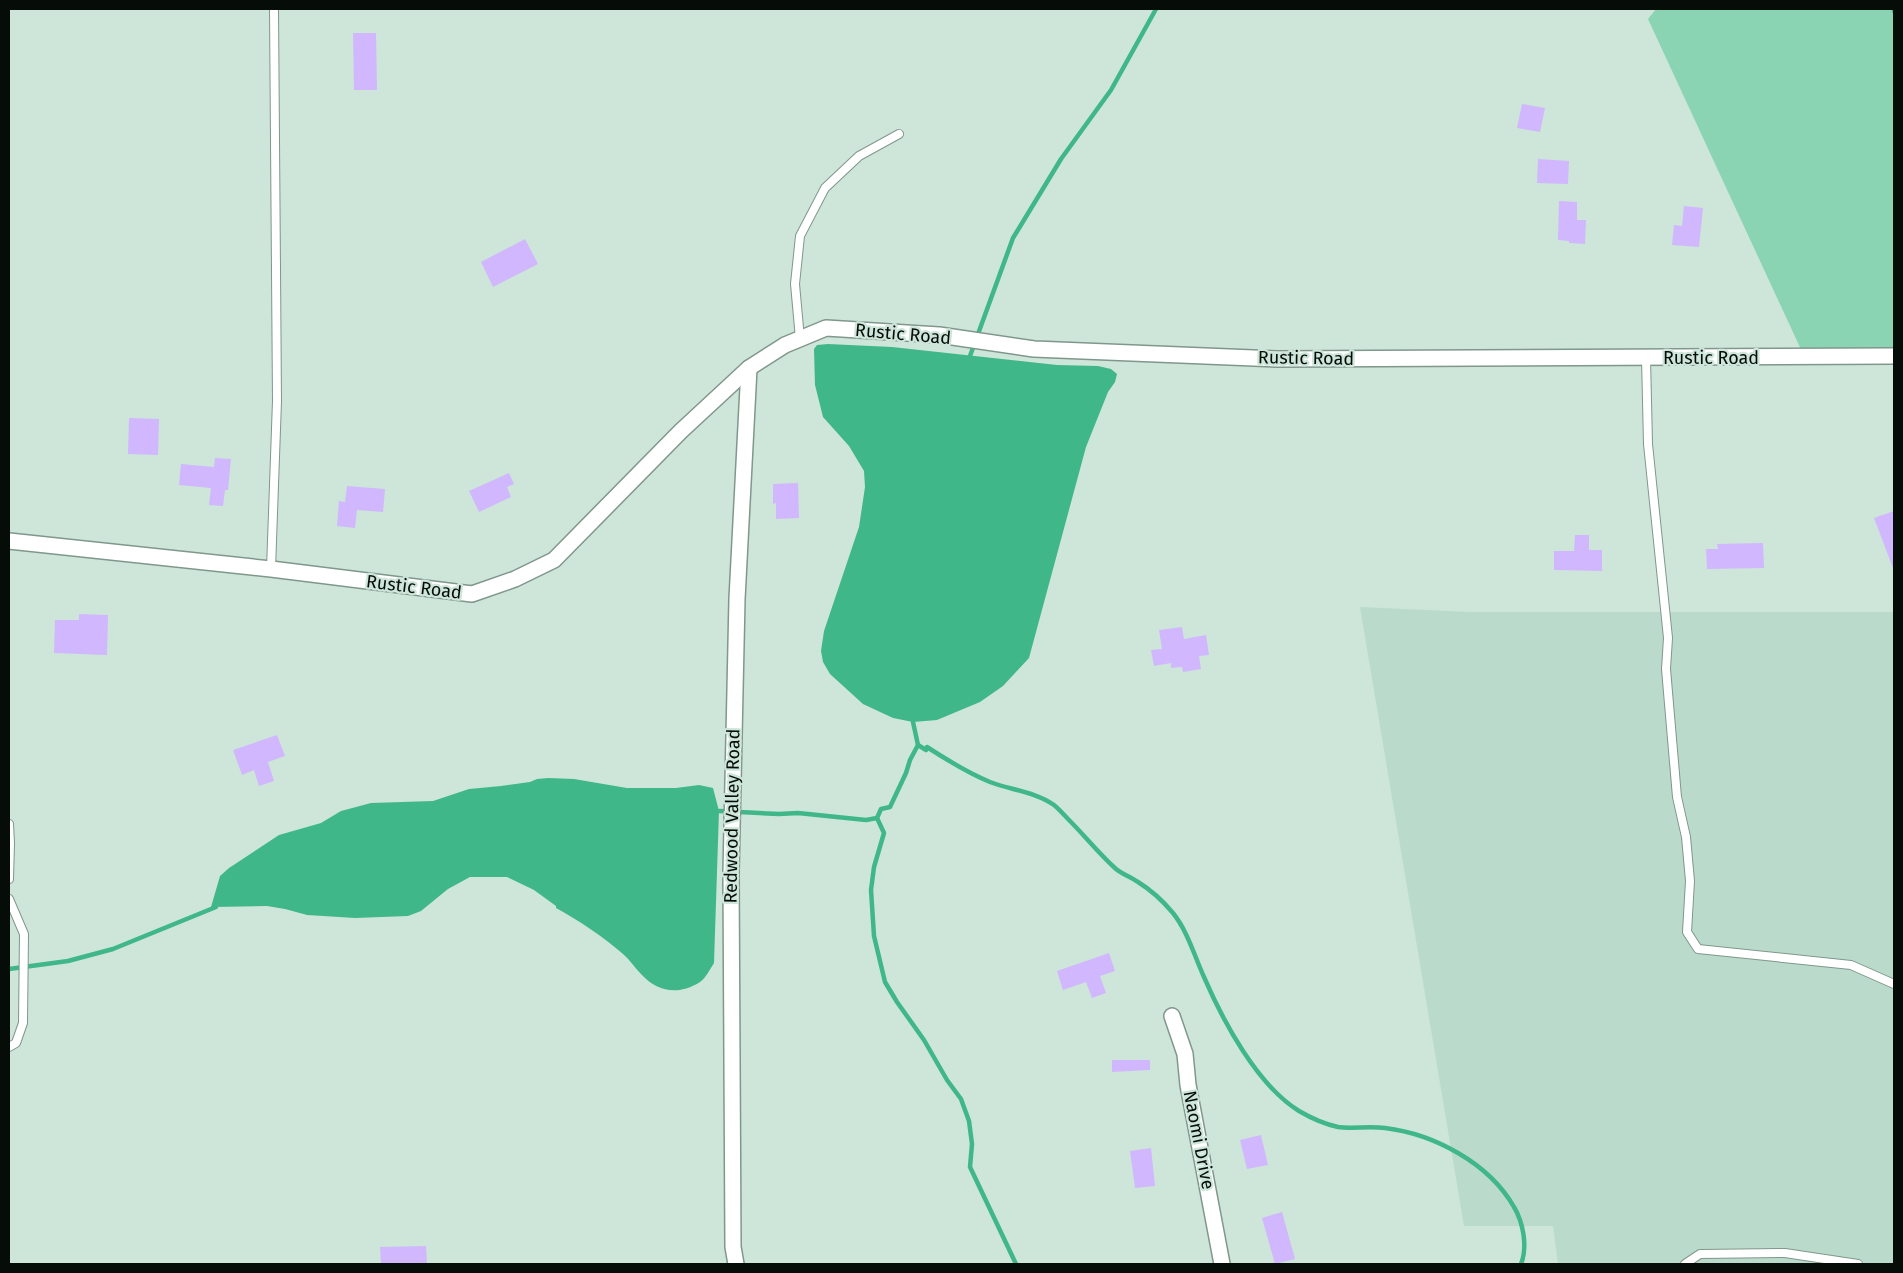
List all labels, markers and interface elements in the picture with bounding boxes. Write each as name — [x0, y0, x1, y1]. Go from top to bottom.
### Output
street label: Rustic Road — [854, 319, 952, 349]
street label: Rustic Road — [1258, 346, 1354, 370]
street label: Rustic Road — [1663, 347, 1759, 369]
street label: Rustic Road — [365, 570, 463, 604]
street label: Redwood Valley Road — [719, 728, 745, 904]
street label: Naomi Drive — [1179, 1089, 1219, 1191]

